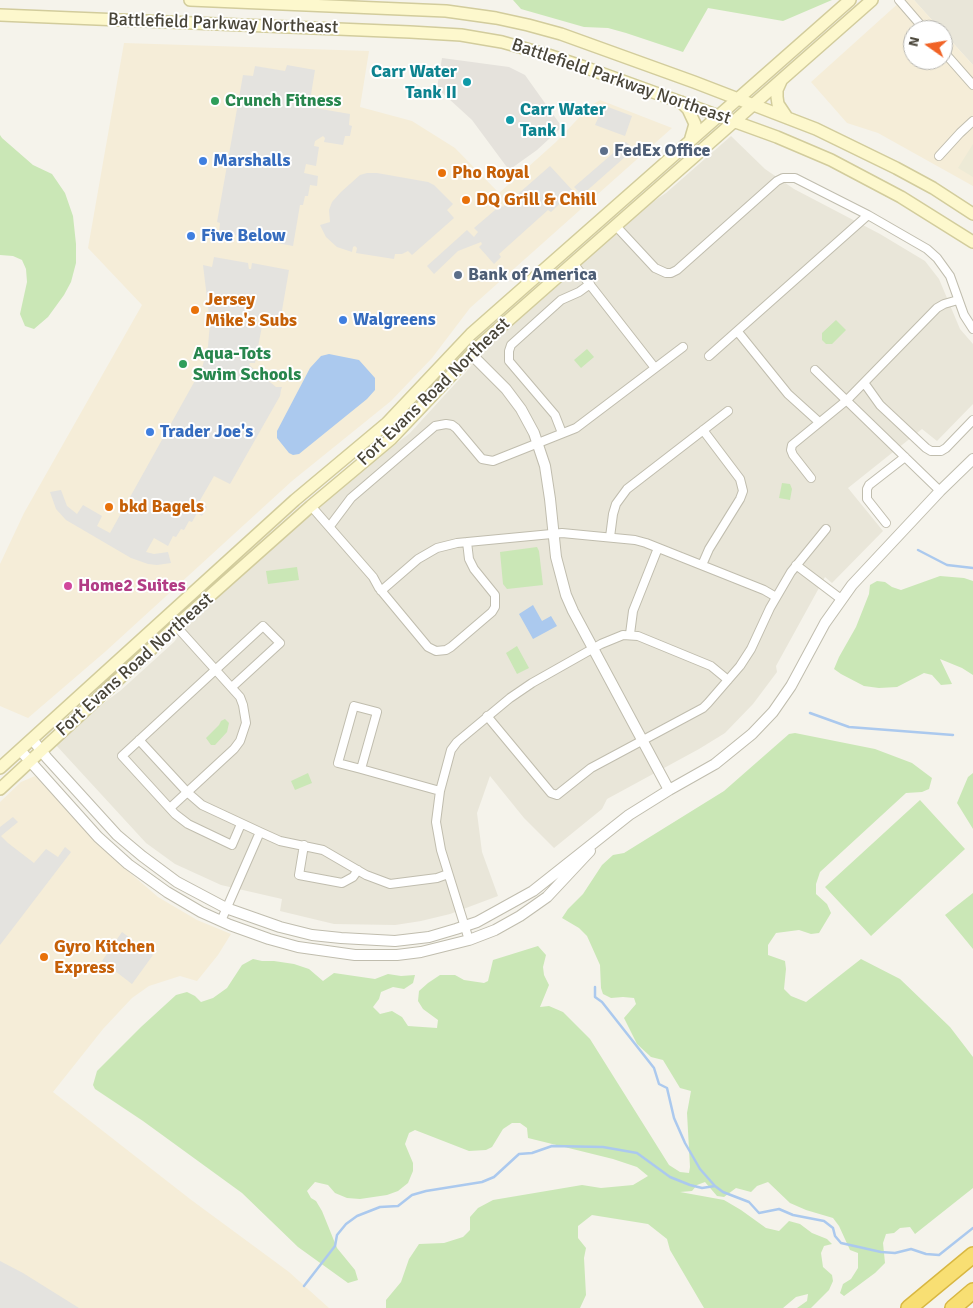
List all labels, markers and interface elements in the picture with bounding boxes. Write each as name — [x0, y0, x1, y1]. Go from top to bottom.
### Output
street label: Battlefield Parkway Northeast — [108, 9, 338, 39]
north arrow — [903, 20, 953, 70]
street label: Battlefield Parkway Northeast — [509, 34, 733, 130]
text: N — [904, 35, 923, 48]
place label: Carr Water Tank II — [371, 61, 457, 104]
marker: Carr Water Tank II — [461, 76, 473, 88]
place label: Crunch Fitness — [225, 90, 342, 112]
marker: Crunch Fitness — [209, 95, 221, 107]
place label: Carr Water Tank I — [520, 99, 606, 142]
marker: Carr Water Tank I — [504, 114, 516, 126]
place label: FedEx Office — [614, 140, 710, 162]
marker: FedEx Office — [598, 145, 610, 157]
place label: Marshalls — [213, 150, 290, 172]
marker: Marshalls — [197, 155, 209, 167]
place label: Pho Royal — [452, 162, 529, 184]
marker: Pho Royal — [436, 167, 448, 179]
place label: DQ Grill & Chill — [476, 189, 597, 211]
marker: DQ Grill & Chill — [460, 194, 472, 206]
place label: Five Below — [201, 225, 286, 247]
marker: Five Below — [185, 230, 197, 242]
place label: Bank of America — [468, 264, 597, 286]
marker: Bank of America — [452, 269, 464, 281]
place label: Jersey Mike's Subs — [205, 289, 297, 332]
marker: Jersey Mike's Subs — [189, 304, 201, 316]
place label: Walgreens — [353, 309, 436, 331]
street label: Fort Evans Road Northeast — [353, 313, 515, 471]
marker: Walgreens — [337, 314, 349, 326]
place label: Aqua-Tots Swim Schools — [193, 343, 301, 386]
marker: Aqua-Tots Swim Schools — [177, 358, 189, 370]
place label: Trader Joe's — [160, 421, 253, 443]
marker: Trader Joe's — [144, 426, 156, 438]
place label: bkd Bagels — [119, 496, 204, 518]
marker: bkd Bagels — [103, 501, 115, 513]
place label: Home2 Suites — [78, 575, 186, 597]
marker: Home2 Suites — [62, 580, 74, 592]
street label: Fort Evans Road Northeast — [52, 589, 218, 741]
place label: Gyro Kitchen Express — [54, 936, 155, 979]
marker: Gyro Kitchen Express — [38, 951, 50, 963]

